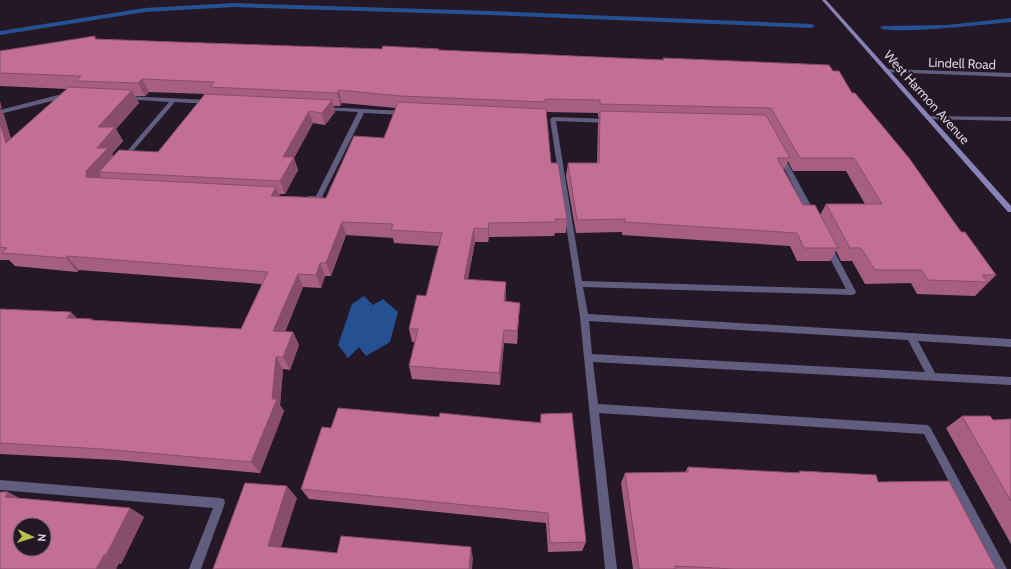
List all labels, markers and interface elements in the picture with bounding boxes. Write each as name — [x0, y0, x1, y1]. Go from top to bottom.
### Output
street label: West Harmon Avenue — [881, 47, 973, 147]
street label: Lindell Road — [928, 54, 996, 72]
north arrow — [12, 517, 52, 557]
text: N — [35, 533, 49, 542]

